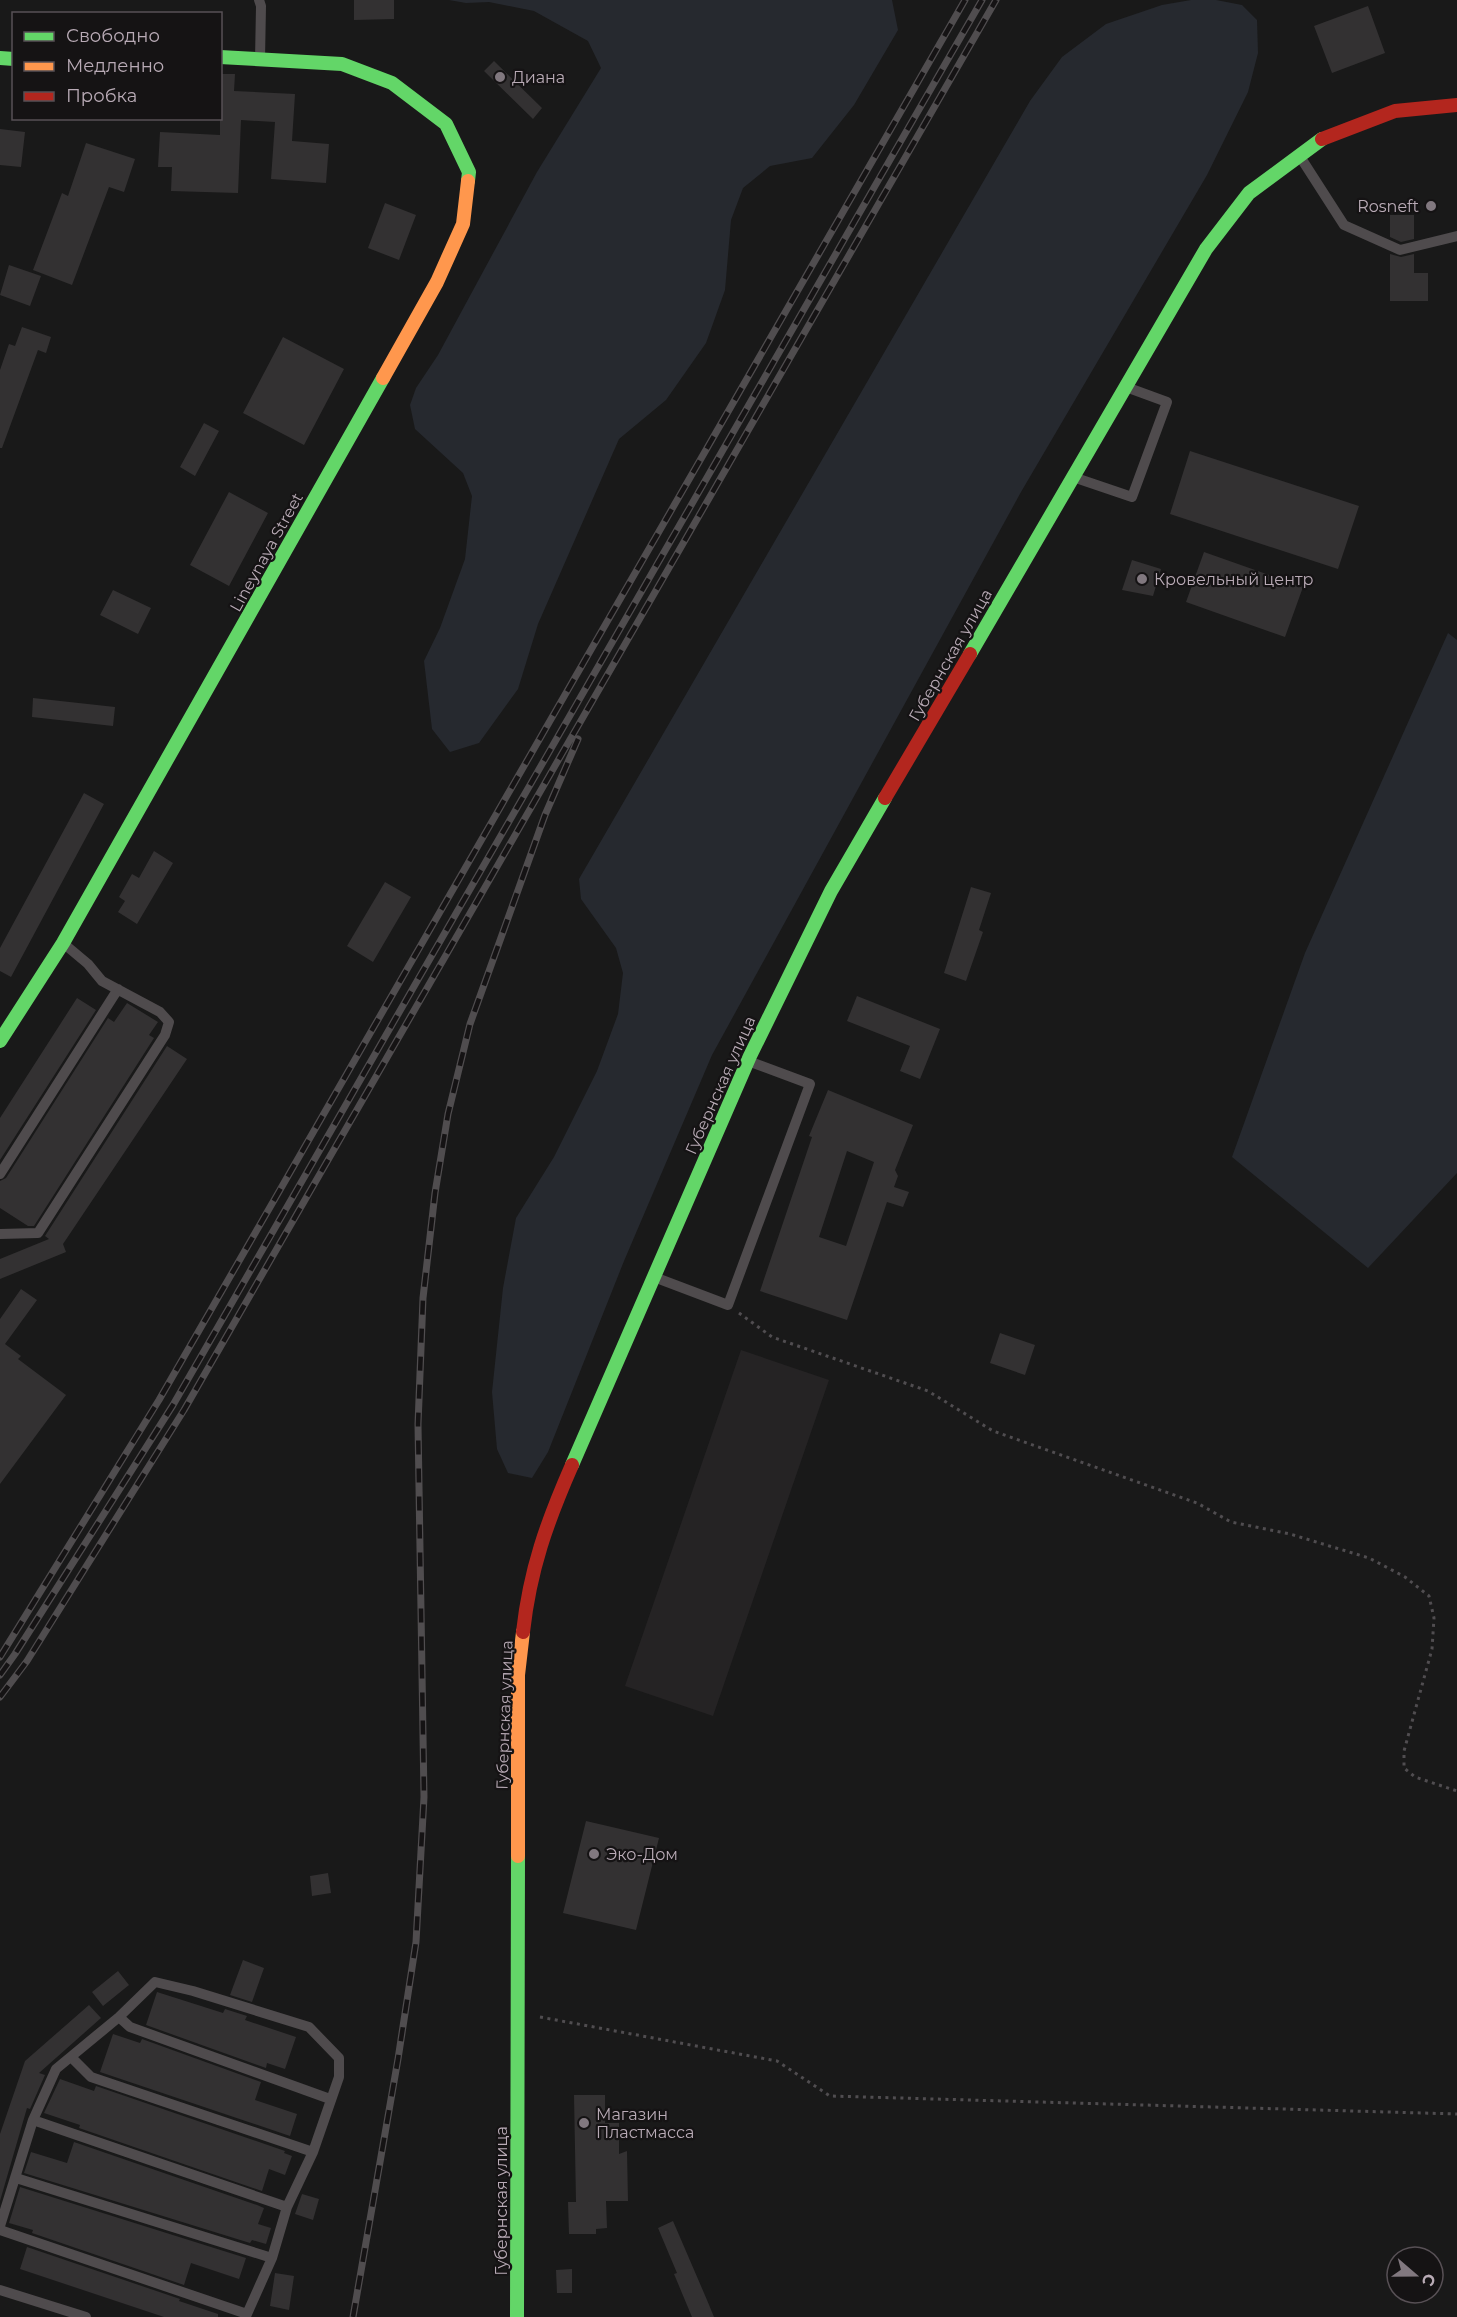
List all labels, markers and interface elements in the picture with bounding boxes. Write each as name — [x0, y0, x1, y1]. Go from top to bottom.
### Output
legend — [12, 12, 222, 120]
text: Свободно — [66, 25, 160, 47]
text: Медленно — [66, 55, 164, 77]
place label: Диана — [512, 68, 565, 87]
marker: Диана — [493, 70, 507, 84]
text: Пробка — [66, 85, 137, 107]
place label: Rosneft — [1357, 197, 1419, 216]
marker: Rosneft — [1424, 199, 1438, 213]
street label: Lineynaya Street — [226, 489, 307, 615]
place label: Кровельный центр — [1154, 570, 1314, 589]
marker: Кровельный центр — [1135, 572, 1149, 586]
street label: Губернская улица — [905, 586, 996, 725]
street label: Губернская улица — [681, 1013, 760, 1157]
street label: Губернская улица — [492, 1640, 517, 1790]
place label: Эко-Дом — [606, 1845, 678, 1864]
marker: Эко-Дом — [587, 1847, 601, 1861]
place label: Магазин Пластмасса — [596, 2105, 694, 2142]
marker: Магазин Пластмасса — [577, 2116, 591, 2130]
street label: Губернская улица — [492, 2126, 511, 2276]
north arrow — [1385, 2245, 1445, 2305]
text: С — [1418, 2271, 1440, 2289]

